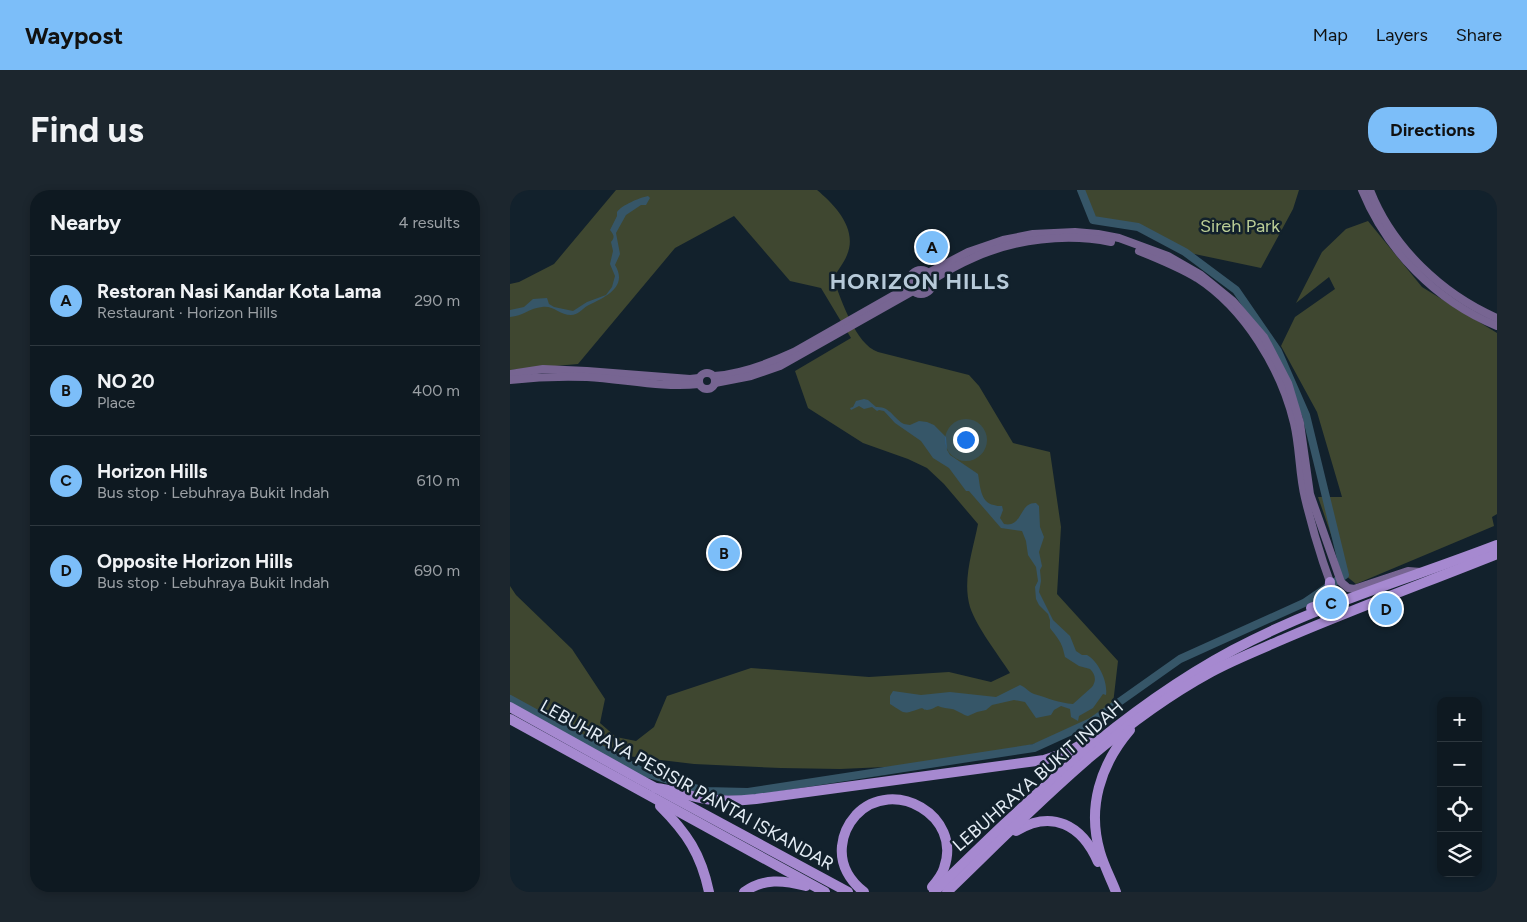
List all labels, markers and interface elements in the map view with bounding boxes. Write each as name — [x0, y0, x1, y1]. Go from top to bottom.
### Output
text: Waypost — [25, 21, 123, 50]
text: Map — [1313, 24, 1348, 46]
text: Layers — [1376, 24, 1428, 46]
text: Share — [1456, 24, 1502, 46]
button: Directions — [1368, 107, 1497, 153]
text: Find us — [30, 109, 144, 151]
text: Nearby — [50, 210, 121, 235]
text: 4 results — [399, 213, 460, 232]
park label: Sireh Park — [1200, 215, 1280, 237]
pin: A — [916, 228, 948, 266]
district label: HORIZON HILLS — [830, 268, 1010, 295]
text: Restoran Nasi Kandar Kota Lama — [97, 280, 381, 303]
text: A — [60, 291, 72, 310]
text: 290 m — [414, 291, 460, 310]
text: Restaurant · Horizon Hills — [97, 303, 277, 322]
text: NO 20 — [97, 370, 154, 393]
text: B — [61, 381, 71, 400]
text: 400 m — [412, 381, 460, 400]
text: Place — [97, 393, 135, 412]
your location — [953, 427, 979, 453]
text: Horizon Hills — [97, 460, 207, 483]
text: C — [60, 471, 72, 490]
text: 610 m — [417, 471, 460, 490]
text: Bus stop · Lebuhraya Bukit Indah — [97, 483, 329, 502]
pin: B — [708, 534, 740, 572]
text: Opposite Horizon Hills — [97, 550, 292, 573]
text: D — [60, 561, 72, 580]
text: 690 m — [414, 561, 460, 580]
text: Bus stop · Lebuhraya Bukit Indah — [97, 573, 329, 592]
pin: C — [1315, 584, 1347, 622]
pin: D — [1370, 590, 1402, 628]
street label: LEBUHRAYA PESISIR PANTAI ISKANDAR — [536, 695, 838, 875]
street label: LEBUHRAYA BUKIT INDAH — [948, 696, 1128, 856]
map controls — [1437, 697, 1482, 877]
button: + — [1437, 697, 1482, 742]
button: − — [1437, 742, 1482, 787]
button: locate — [1437, 787, 1482, 832]
button: layers — [1437, 832, 1482, 877]

